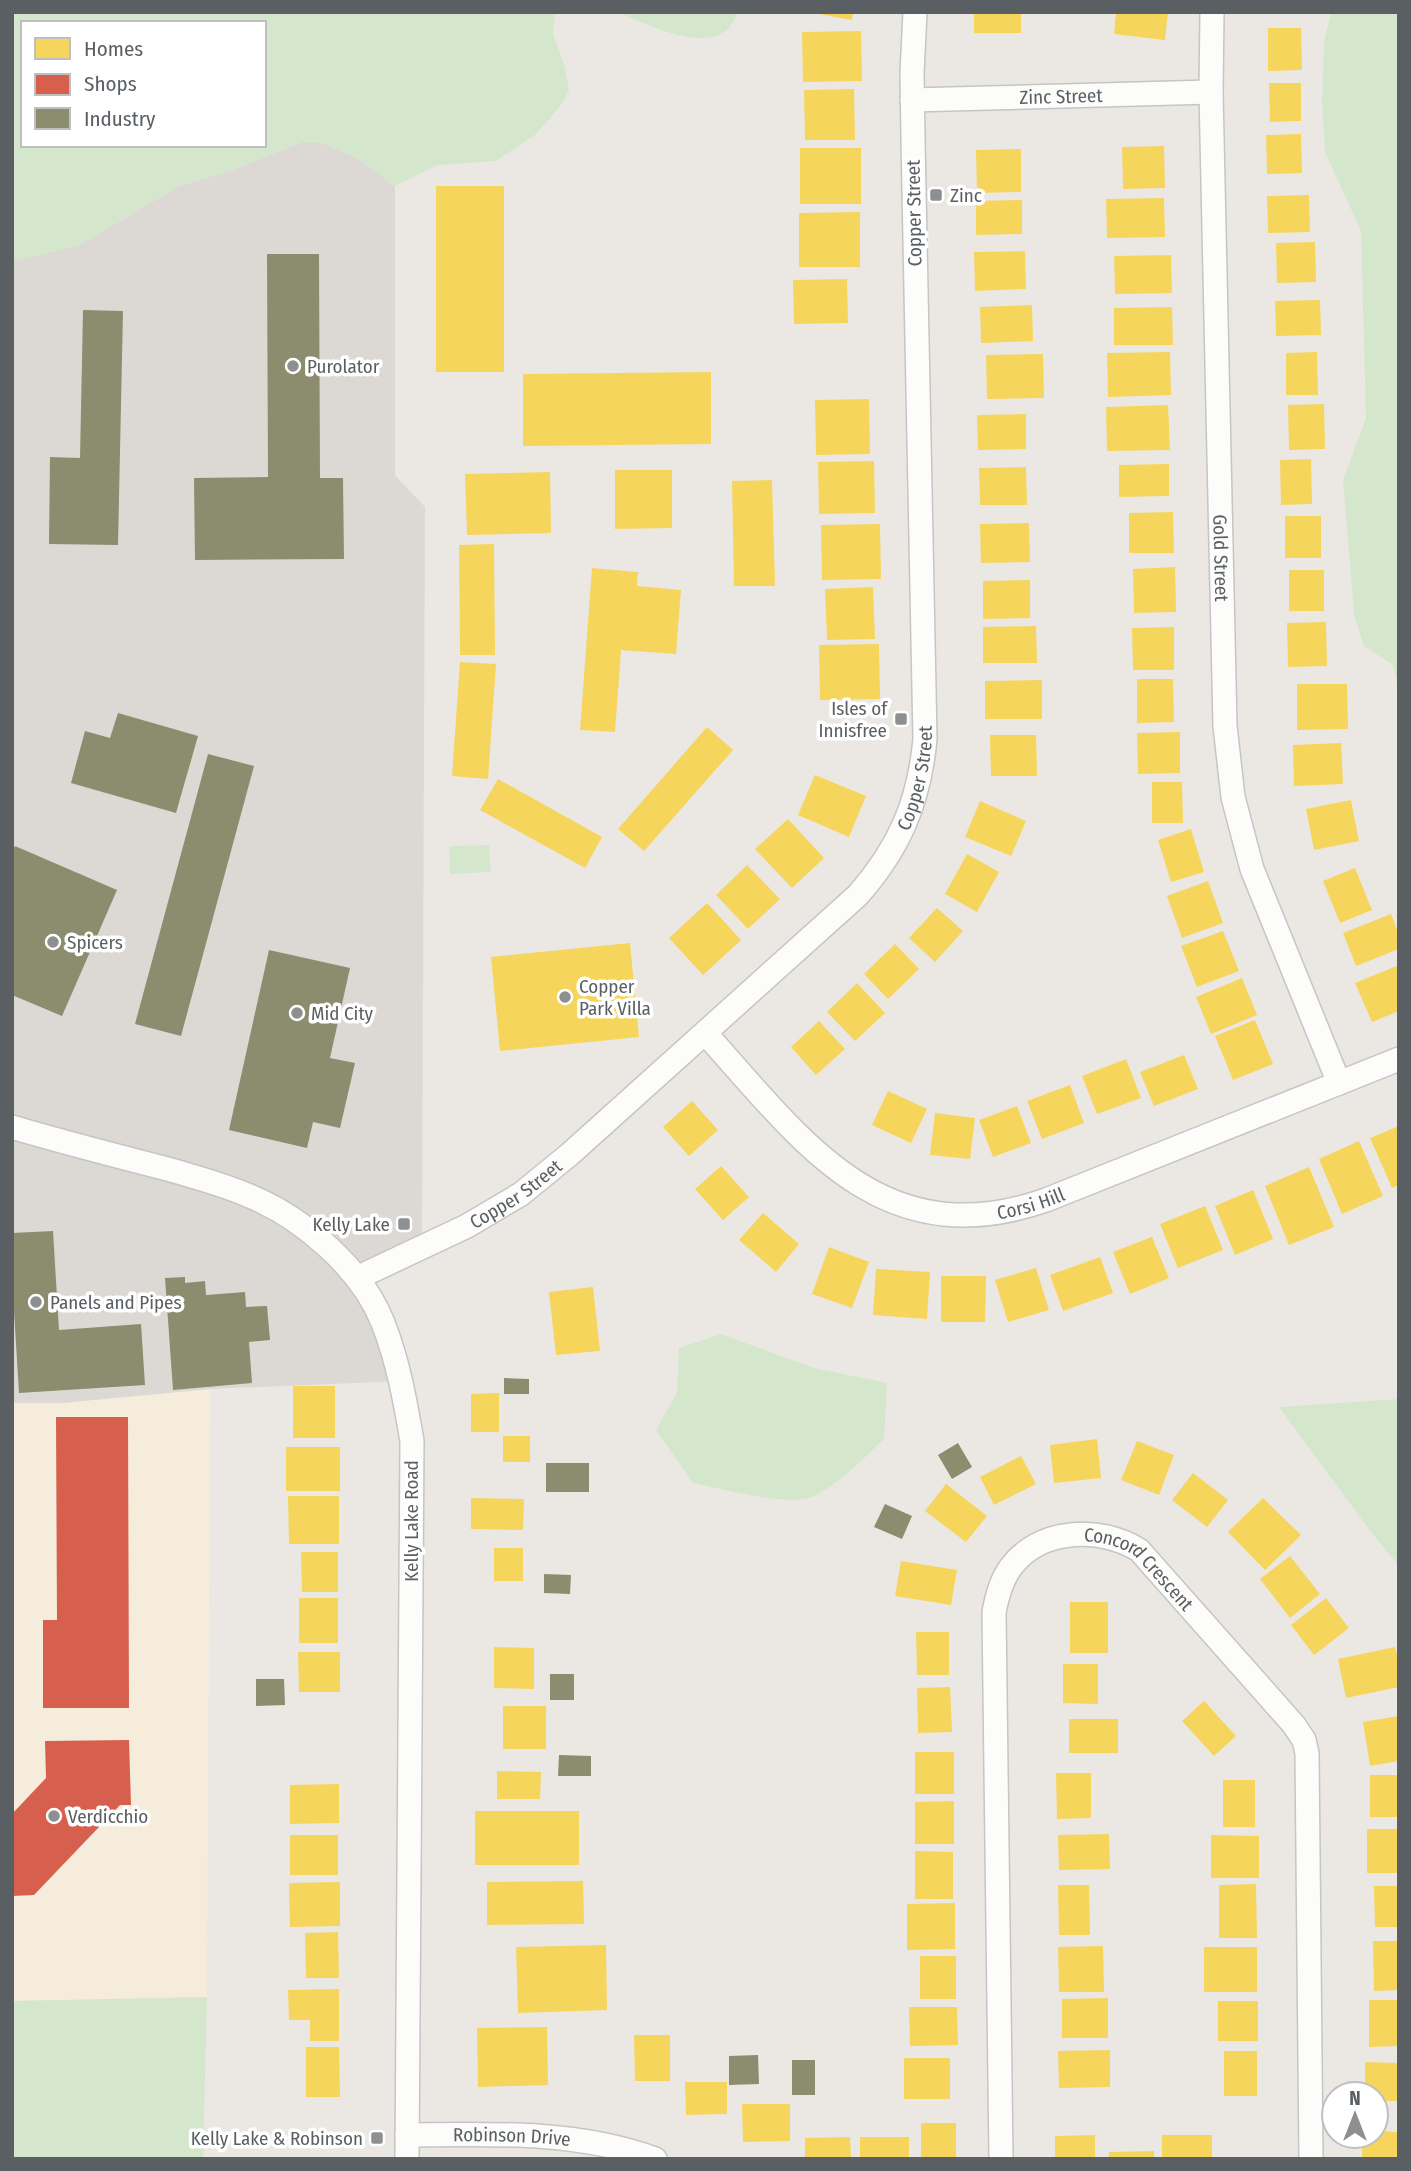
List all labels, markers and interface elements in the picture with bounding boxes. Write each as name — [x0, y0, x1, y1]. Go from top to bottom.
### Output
legend — [21, 21, 266, 147]
text: Homes — [84, 36, 143, 62]
text: Shops — [84, 71, 137, 97]
street label: Zinc Street — [1019, 83, 1104, 109]
text: Industry — [84, 106, 156, 132]
street label: Copper Street — [902, 159, 926, 267]
place label: Zinc — [950, 184, 982, 207]
marker: Zinc — [928, 187, 944, 203]
place label: Purolator — [307, 355, 380, 378]
marker: Purolator — [285, 358, 301, 374]
street label: Gold Street — [1209, 514, 1234, 603]
place label: Isles of Innisfree — [818, 697, 888, 742]
marker: Isles of Innisfree — [893, 711, 909, 727]
street label: Copper Street — [892, 725, 937, 834]
place label: Spicers — [67, 931, 123, 954]
marker: Spicers — [45, 934, 61, 950]
place label: Copper Park Villa — [579, 975, 651, 1020]
marker: Copper Park Villa — [557, 989, 573, 1005]
place label: Mid City — [311, 1002, 374, 1025]
marker: Mid City — [289, 1005, 305, 1021]
street label: Copper Street — [465, 1154, 567, 1233]
street label: Corsi Hill — [995, 1182, 1068, 1224]
place label: Kelly Lake — [312, 1213, 390, 1236]
marker: Kelly Lake — [396, 1216, 412, 1232]
place label: Panels and Pipes — [50, 1291, 182, 1314]
marker: Panels and Pipes — [28, 1294, 44, 1310]
street label: Kelly Lake Road — [400, 1460, 423, 1582]
street label: Concord Crescent — [1084, 1523, 1199, 1616]
place label: Verdicchio — [68, 1805, 148, 1828]
marker: Verdicchio — [46, 1808, 62, 1824]
north arrow — [1320, 2080, 1390, 2150]
text: N — [1349, 2087, 1361, 2110]
street label: Robinson Drive — [453, 2123, 572, 2151]
place label: Kelly Lake & Robinson — [191, 2127, 363, 2150]
marker: Kelly Lake & Robinson — [369, 2130, 385, 2146]

